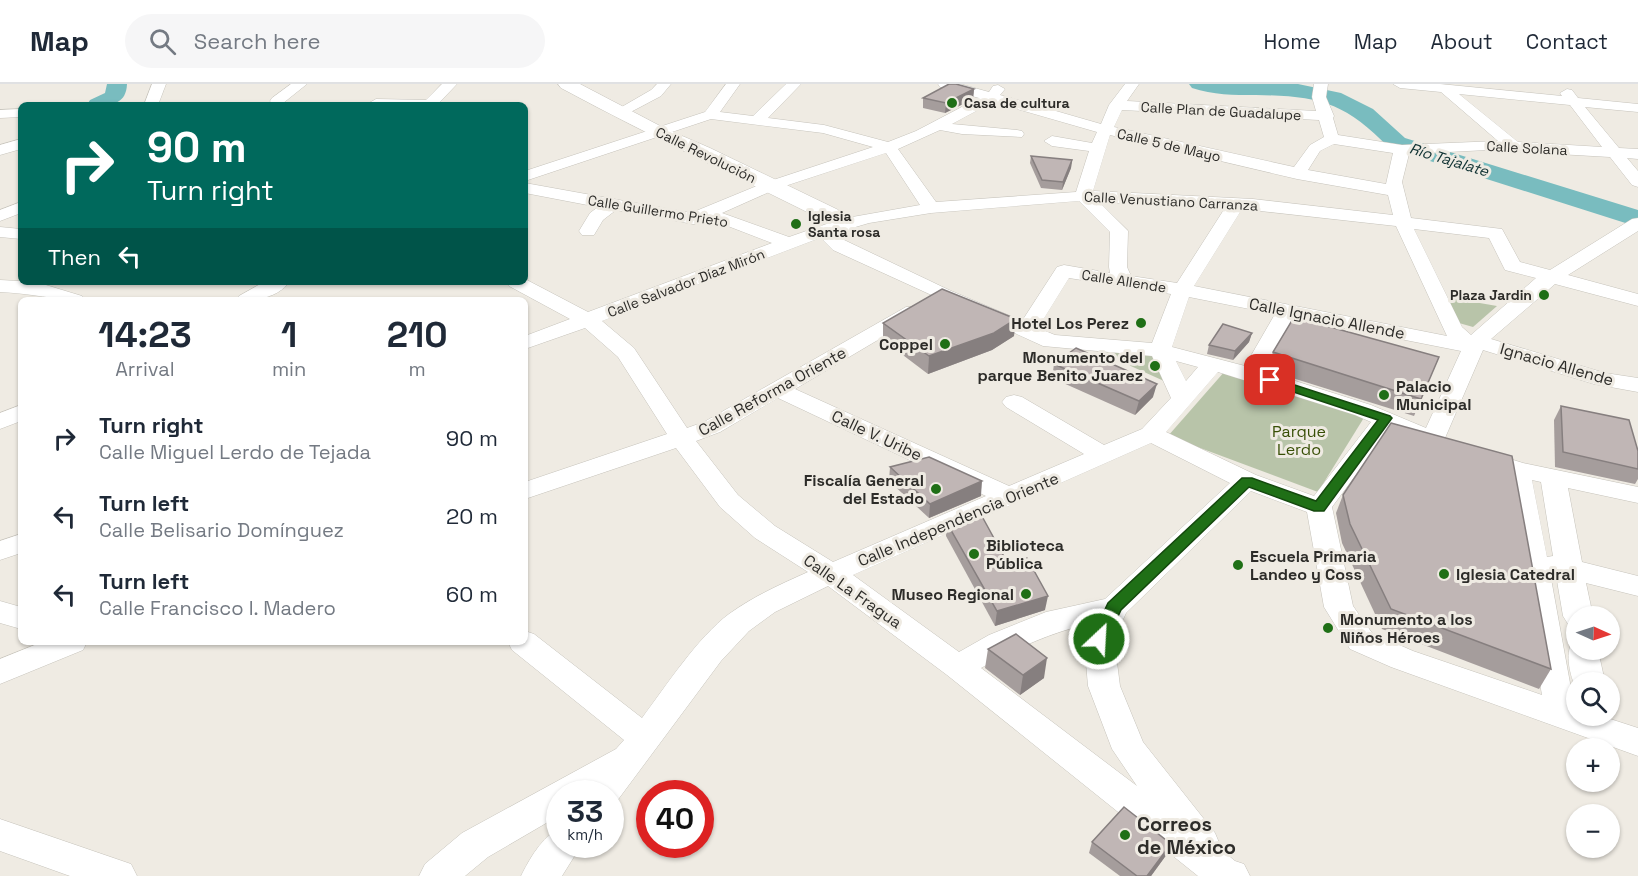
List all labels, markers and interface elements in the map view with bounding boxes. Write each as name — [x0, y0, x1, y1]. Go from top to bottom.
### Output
search box — [125, 14, 545, 68]
text: Map — [30, 23, 89, 59]
icon: search — [146, 25, 179, 58]
text: Search here — [194, 27, 321, 55]
text: Home — [1263, 28, 1321, 55]
text: Map — [1354, 28, 1398, 55]
text: About — [1431, 28, 1493, 55]
text: Contact — [1526, 28, 1608, 55]
place label: Casa de cultura — [964, 94, 1070, 112]
marker: Casa de cultura — [945, 96, 959, 110]
street label: Calle Plan de Guadalupe — [1140, 98, 1302, 124]
text: 90 m — [147, 121, 247, 174]
street label: Calle Revolución — [653, 123, 759, 187]
street label: Calle 5 de Mayo — [1115, 124, 1223, 166]
icon: right — [48, 126, 126, 204]
street label: Calle Solana — [1486, 137, 1568, 159]
water label: Río Tajalate — [1407, 138, 1492, 181]
text: Turn right — [147, 173, 274, 208]
street label: Calle Venustiano Carranza — [1083, 187, 1259, 215]
street label: Calle Guillermo Prieto — [587, 191, 729, 231]
place label: Iglesia Santa rosa — [808, 207, 880, 241]
marker: Iglesia Santa rosa — [789, 217, 803, 231]
icon: left — [113, 240, 146, 273]
text: Then — [48, 243, 101, 271]
street label: Calle Salvador Díaz Mirón — [605, 245, 767, 321]
street label: Calle Allende — [1080, 265, 1168, 297]
place label: Plaza Jardin — [1450, 286, 1532, 304]
marker: Plaza Jardin — [1537, 288, 1551, 302]
street label: Calle Ignacio Allende — [1247, 293, 1407, 344]
text: 14:23 — [98, 312, 192, 358]
text: 1 — [281, 312, 297, 358]
text: 210 — [387, 312, 448, 358]
place label: Hotel Los Perez — [1011, 313, 1129, 334]
marker: Hotel Los Perez — [1134, 316, 1148, 330]
place label: Coppel — [879, 334, 933, 355]
marker: Coppel — [938, 337, 952, 351]
street label: Ignacio Allende — [1498, 338, 1616, 391]
street label: Calle Reforma Oriente — [695, 342, 850, 441]
place label: Monumento del parque Benito Juarez — [978, 347, 1143, 386]
pin — [1244, 354, 1295, 405]
text: Arrival — [115, 356, 175, 382]
text: min — [272, 356, 306, 382]
text: m — [409, 356, 426, 382]
marker: Monumento del parque Benito Juarez — [1148, 359, 1162, 373]
icon: arrive — [1253, 363, 1286, 396]
place label: Palacio Municipal — [1396, 376, 1471, 415]
marker: Palacio Municipal — [1377, 388, 1391, 402]
street label: Calle V. Uribe — [828, 405, 925, 466]
text: Turn right — [99, 411, 204, 439]
park label: Parque Lerdo — [1272, 421, 1326, 460]
icon: right — [48, 422, 81, 455]
text: 90 m — [446, 424, 498, 452]
text: Calle Miguel Lerdo de Tejada — [99, 439, 371, 465]
street label: Calle Independencia Oriente — [854, 467, 1062, 571]
place label: Fiscalía General del Estado — [804, 470, 924, 509]
marker: Fiscalía General del Estado — [929, 482, 943, 496]
text: Turn left — [99, 489, 189, 517]
icon: left — [48, 500, 81, 533]
text: 20 m — [446, 502, 498, 530]
text: Calle Belisario Domínguez — [99, 517, 344, 543]
place label: Biblioteca Pública — [986, 535, 1064, 574]
place label: Escuela Primaria Landeo y Coss — [1250, 546, 1376, 585]
marker: Biblioteca Pública — [967, 547, 981, 561]
street label: Calle La Fragua — [799, 550, 906, 633]
marker: Escuela Primaria Landeo y Coss — [1231, 558, 1245, 572]
place label: Iglesia Catedral — [1456, 564, 1575, 585]
text: Turn left — [99, 567, 189, 595]
marker: Iglesia Catedral — [1437, 567, 1451, 581]
icon: left — [48, 578, 81, 611]
text: 60 m — [446, 580, 498, 608]
place label: Museo Regional — [892, 584, 1014, 605]
marker: Museo Regional — [1019, 587, 1033, 601]
text: Calle Francisco I. Madero — [99, 595, 336, 621]
north arrow — [1566, 606, 1620, 660]
map controls — [1566, 606, 1620, 858]
position arrow — [1067, 607, 1131, 671]
place label: Monumento a los Niños Héroes — [1340, 609, 1473, 648]
marker: Monumento a los Niños Héroes — [1321, 621, 1335, 635]
button: search — [1566, 672, 1620, 726]
button: + — [1566, 738, 1620, 792]
speed limit sign: 40 — [636, 780, 714, 858]
text: 33 — [567, 792, 603, 831]
button: − — [1566, 804, 1620, 858]
place label: Correos de México — [1137, 811, 1236, 860]
text: km/h — [567, 825, 603, 844]
marker: Correos de México — [1118, 828, 1132, 842]

